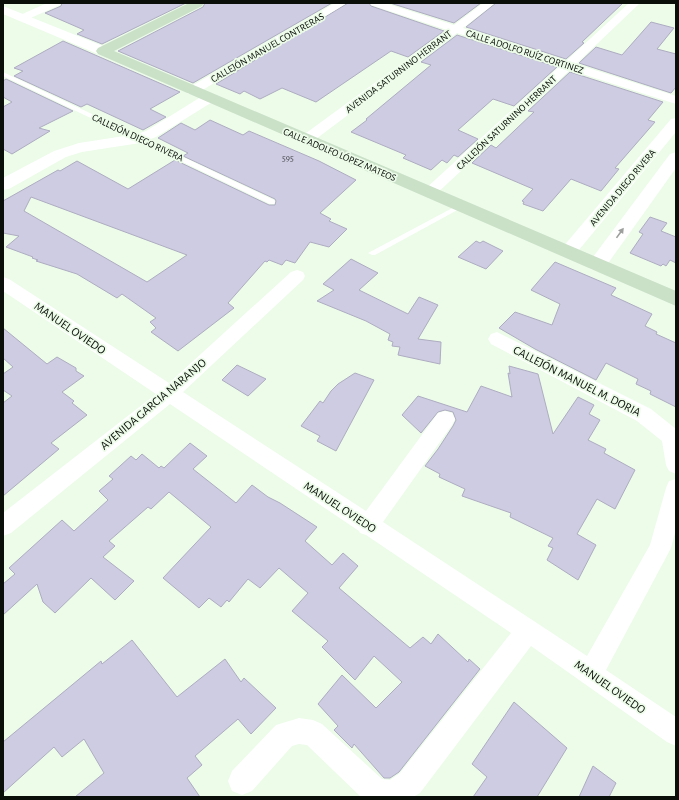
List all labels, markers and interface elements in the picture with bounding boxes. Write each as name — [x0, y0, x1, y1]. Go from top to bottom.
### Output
street label: CALLEJÓN MANUEL CONTRERAS — [208, 9, 326, 84]
street label: CALLE ADOLFO RUÍZ CORTINEZ — [465, 26, 585, 76]
street label: AVENIDA SATURNINO HERRANT — [344, 29, 454, 115]
street label: CALLEJÓN SATURNINO HERRANT — [453, 72, 559, 172]
street label: CALLEJÓN DIEGO RIVERA — [90, 111, 186, 164]
street label: CALLE ADOLFO LÓPEZ MATEOS — [282, 125, 399, 183]
street label: AVENIDA DIEGO RIVERA — [588, 147, 658, 228]
house number: 595 — [282, 154, 294, 163]
one-way arrow — [616, 228, 624, 239]
street label: MANUEL OVIEDO — [32, 300, 108, 357]
street label: CALLEJÓN MANUEL M. DORIA — [511, 343, 643, 418]
street label: AVENIDA GARCIA NARANJO — [98, 356, 209, 452]
street label: MANUEL OVIEDO — [302, 479, 379, 535]
street label: MANUEL OVIEDO — [572, 658, 648, 716]

